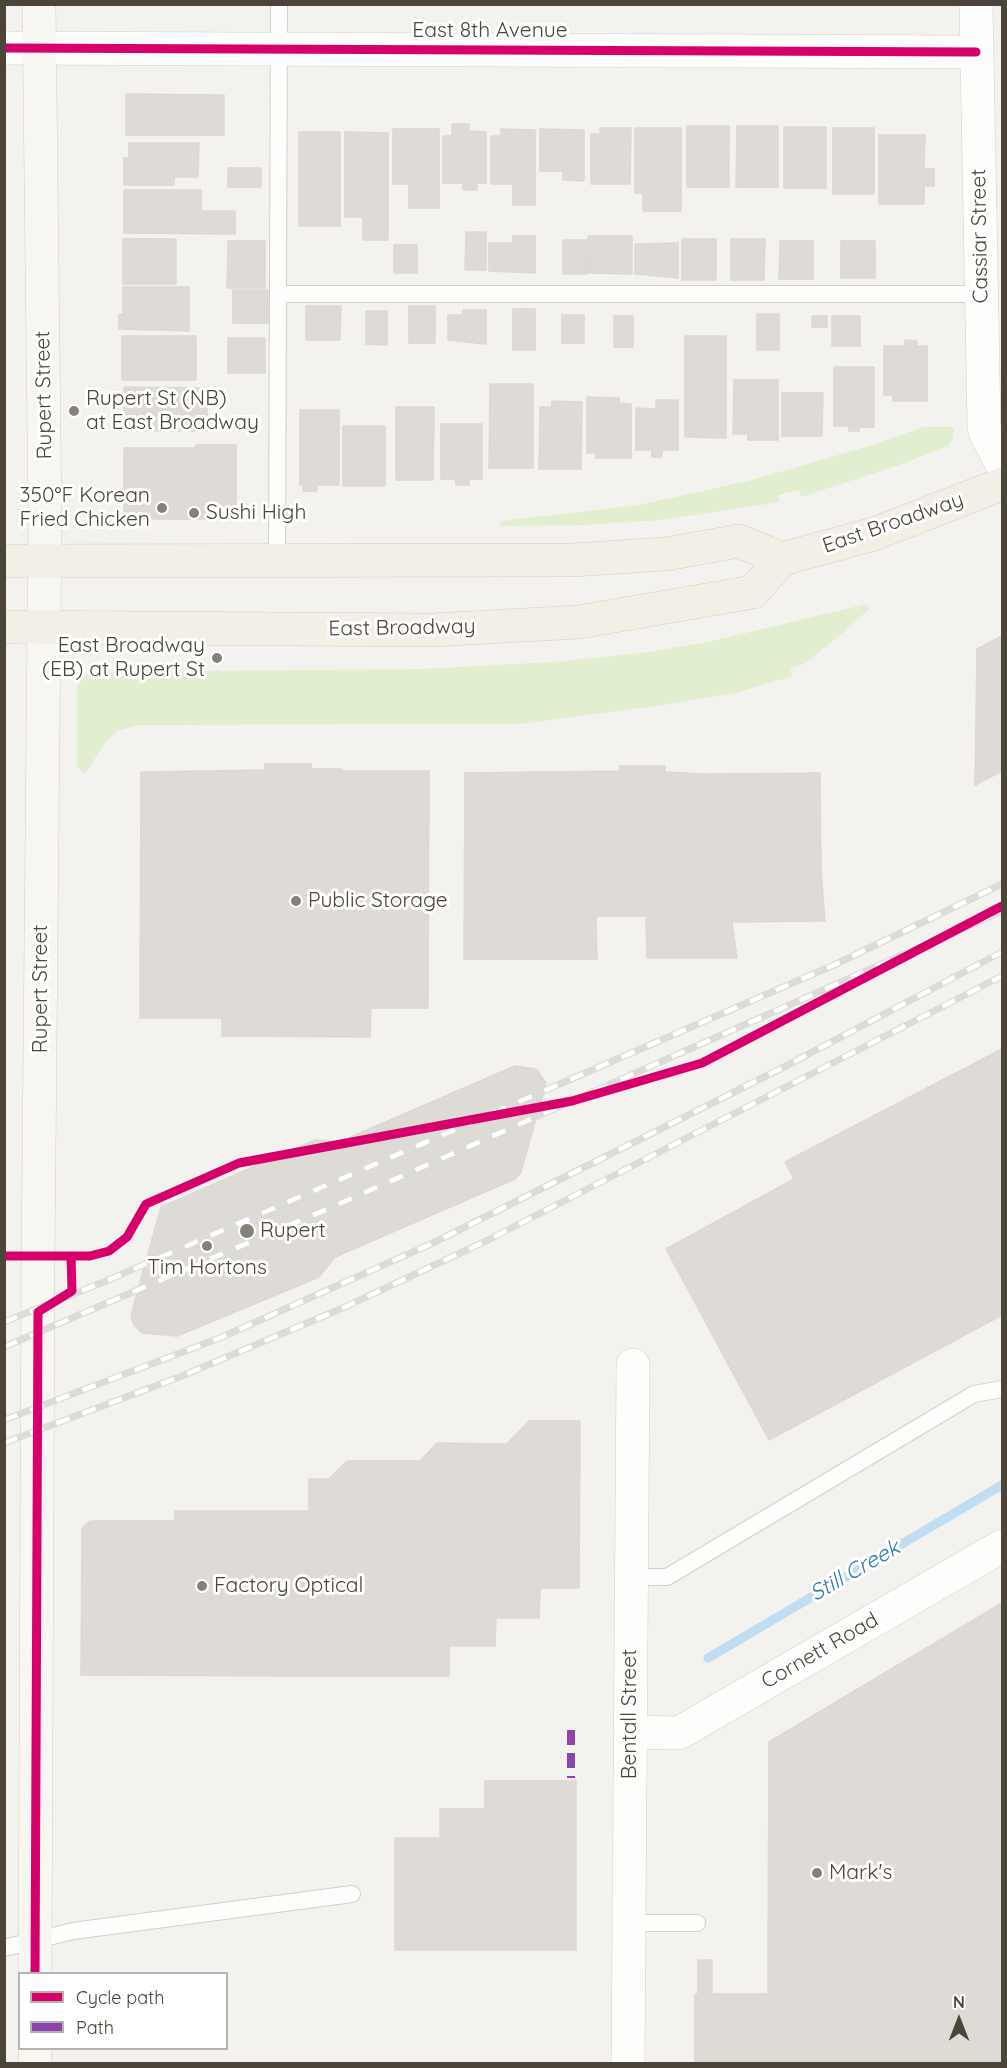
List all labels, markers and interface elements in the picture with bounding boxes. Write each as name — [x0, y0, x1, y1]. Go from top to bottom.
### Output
street label: East 8th Avenue — [412, 18, 568, 44]
street label: Cassiar Street — [966, 169, 994, 303]
street label: Rupert Street — [30, 330, 58, 460]
place label: Rupert St (NB) at East Broadway — [86, 386, 259, 436]
marker: Rupert St (NB) at East Broadway — [67, 404, 81, 418]
place label: 350°F Korean Fried Chicken — [20, 483, 150, 533]
street label: East Broadway — [819, 487, 967, 559]
place label: Sushi High — [206, 500, 306, 526]
marker: 350°F Korean Fried Chicken — [155, 501, 169, 515]
marker: Sushi High — [187, 506, 201, 520]
street label: East Broadway — [328, 614, 476, 642]
place label: East Broadway (EB) at Rupert St — [42, 633, 205, 683]
marker: East Broadway (EB) at Rupert St — [210, 651, 224, 665]
place label: Public Storage — [308, 888, 448, 914]
marker: Public Storage — [289, 894, 303, 908]
street label: Rupert Street — [28, 925, 54, 1053]
place label: Rupert — [260, 1218, 326, 1244]
marker: Rupert — [238, 1222, 256, 1240]
marker: Tim Hortons — [200, 1239, 214, 1253]
place label: Tim Hortons — [147, 1255, 267, 1281]
water label: Still Creek — [805, 1535, 905, 1607]
place label: Factory Optical — [214, 1573, 363, 1599]
marker: Factory Optical — [195, 1579, 209, 1593]
street label: Cornett Road — [757, 1607, 883, 1695]
street label: Bentall Street — [617, 1649, 643, 1779]
place label: Mark's — [829, 1860, 892, 1886]
marker: Mark's — [810, 1866, 824, 1880]
legend — [18, 1972, 228, 2050]
text: Cycle path — [76, 1986, 164, 2009]
north arrow — [929, 1990, 989, 2050]
text: N — [953, 1992, 965, 2012]
text: Path — [76, 2016, 114, 2039]

